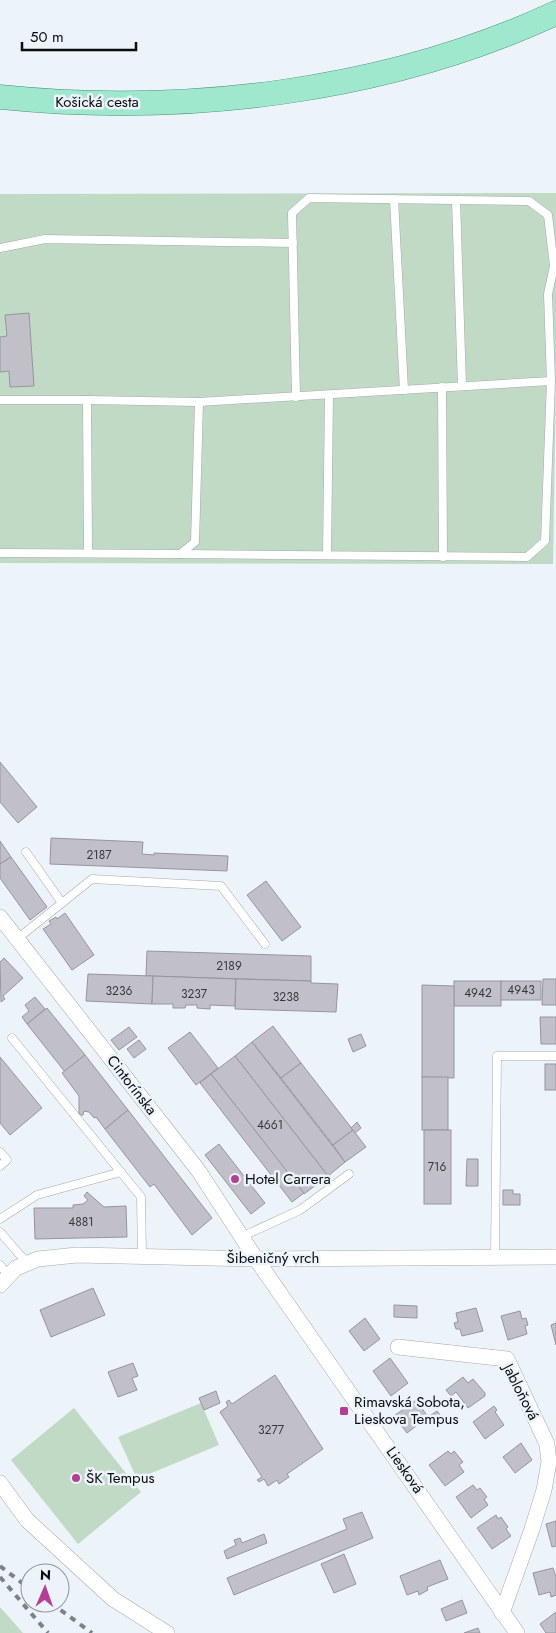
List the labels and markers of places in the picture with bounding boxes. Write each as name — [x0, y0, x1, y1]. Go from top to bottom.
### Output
place label: Hotel Carrera — [245, 1168, 331, 1190]
marker: Hotel Carrera — [229, 1173, 241, 1185]
place label: Rimavská Sobota, Lieskova Tempus — [354, 1391, 465, 1430]
marker: Rimavská Sobota, Lieskova Tempus — [338, 1405, 350, 1417]
place label: ŠK Tempus — [86, 1467, 155, 1489]
marker: ŠK Tempus — [70, 1472, 82, 1484]

